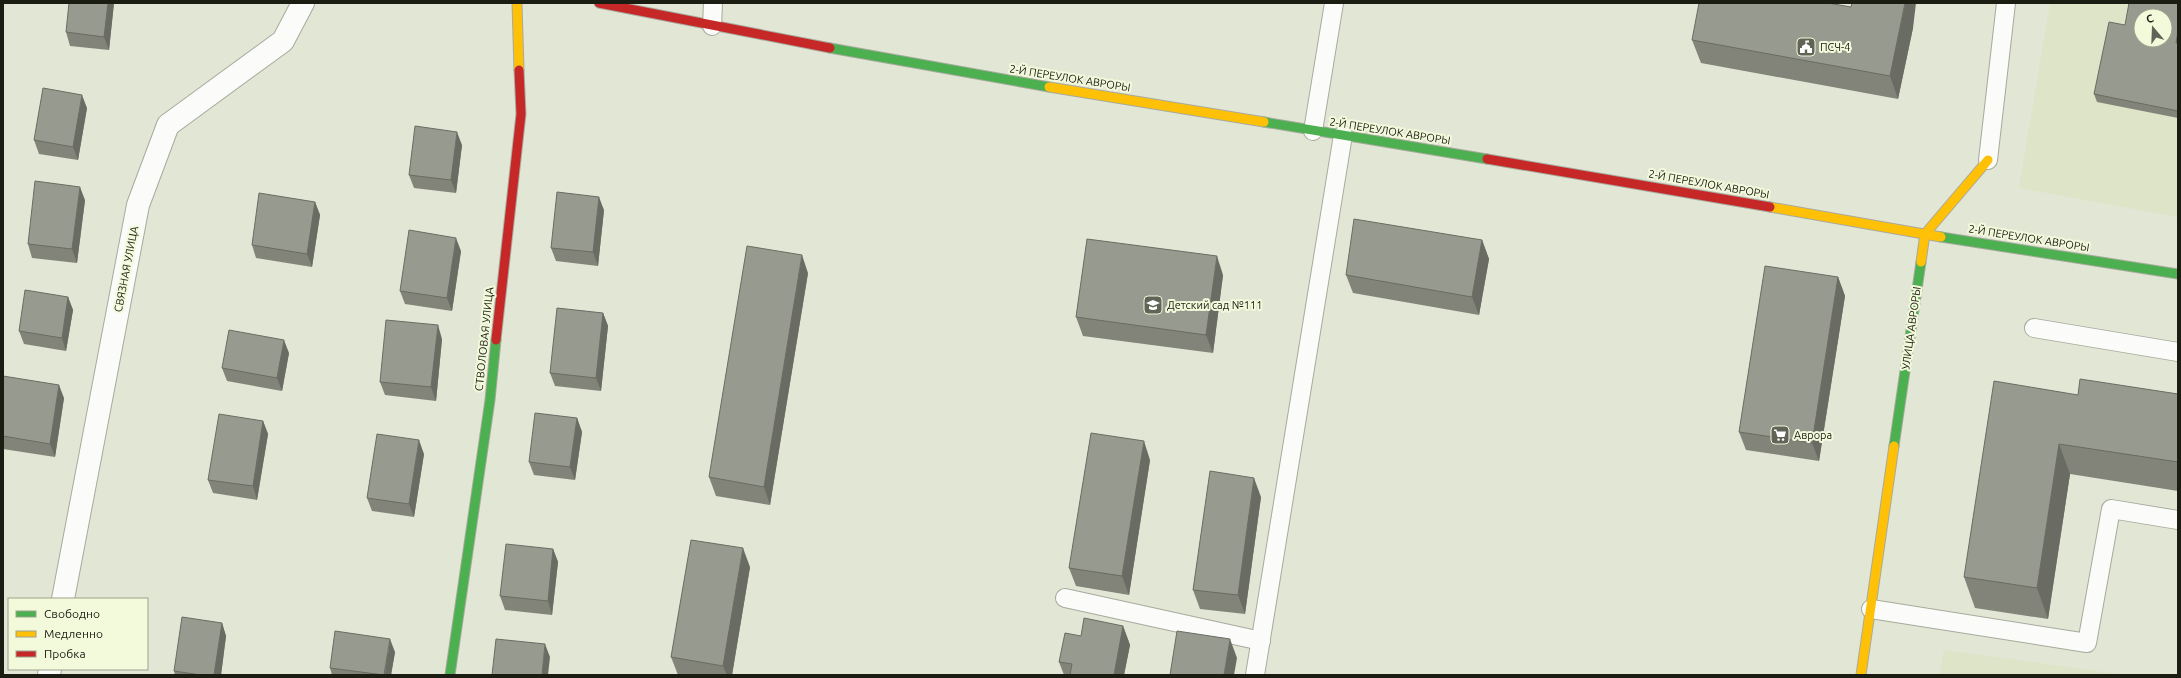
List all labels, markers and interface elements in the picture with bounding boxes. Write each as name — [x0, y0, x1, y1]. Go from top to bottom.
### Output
north arrow — [2133, 8, 2173, 48]
text: С — [2144, 12, 2155, 25]
public building icon: ПСЧ-4 — [1795, 36, 1817, 58]
place label: ПСЧ-4 — [1820, 41, 1851, 53]
street label: 2-Й ПЕРЕУЛОК АВРОРЫ — [1009, 62, 1131, 94]
street label: 2-Й ПЕРЕУЛОК АВРОРЫ — [1329, 115, 1451, 147]
street label: 2-Й ПЕРЕУЛОК АВРОРЫ — [1648, 167, 1770, 201]
street label: 2-Й ПЕРЕУЛОК АВРОРЫ — [1968, 222, 2090, 254]
street label: СВЯЗНАЯ УЛИЦА — [112, 224, 140, 313]
street label: СТВОЛОВАЯ УЛИЦА — [473, 286, 496, 392]
street label: УЛИЦА АВРОРЫ — [1899, 286, 1923, 370]
school or university icon: Детский сад №111 — [1142, 294, 1164, 316]
place label: Детский сад №111 — [1167, 299, 1262, 311]
supermarket icon: Аврора — [1769, 424, 1791, 446]
place label: Аврора — [1794, 429, 1832, 441]
legend — [8, 598, 148, 670]
text: Свободно — [44, 607, 100, 620]
text: Медленно — [44, 627, 103, 640]
text: Пробка — [44, 647, 86, 660]

